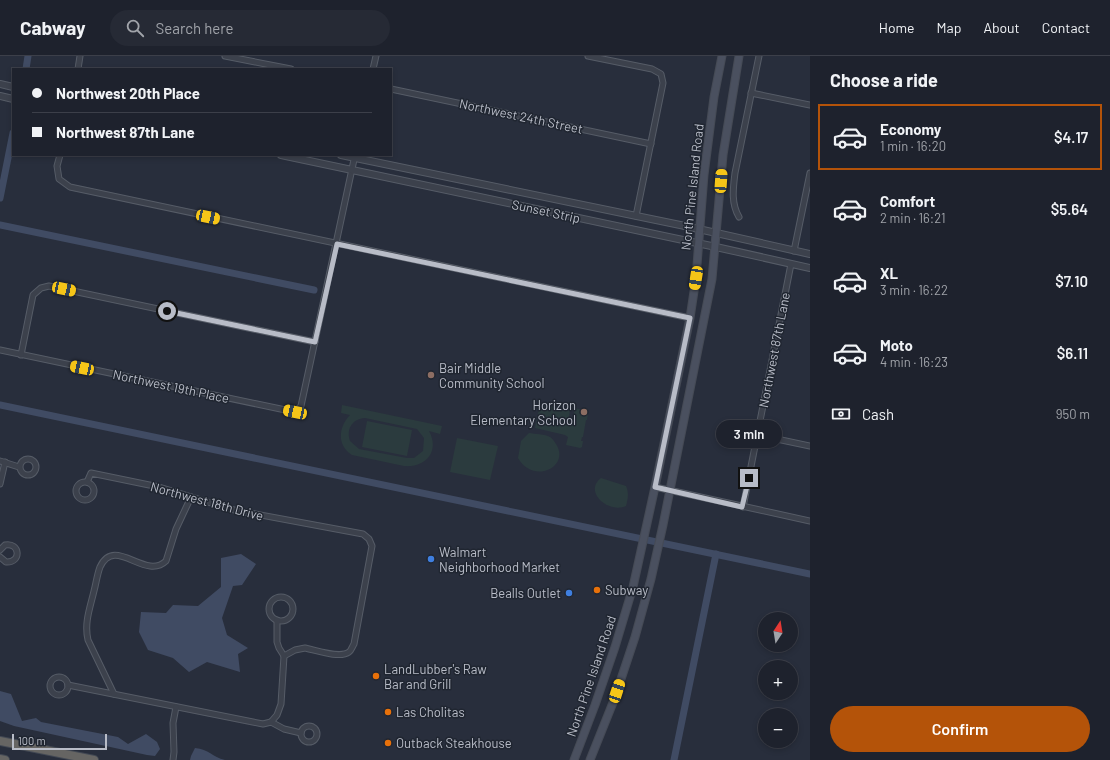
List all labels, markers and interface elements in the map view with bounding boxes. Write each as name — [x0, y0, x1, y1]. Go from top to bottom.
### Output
search box — [110, 10, 390, 46]
text: Cabway — [20, 16, 86, 39]
icon: search — [124, 17, 146, 39]
text: Search here — [156, 19, 234, 37]
text: Home — [879, 19, 915, 36]
text: Map — [937, 19, 961, 36]
text: About — [983, 19, 1020, 36]
text: Contact — [1042, 19, 1090, 36]
text: Choose a ride — [830, 69, 938, 91]
text: Northwest 20th Place — [56, 84, 200, 102]
street label: Northwest 24th Street — [458, 95, 584, 137]
icon: car — [832, 119, 868, 155]
text: Economy — [880, 120, 941, 138]
text: Northwest 87th Lane — [56, 123, 195, 141]
street label: North Pine Island Road — [677, 123, 707, 251]
text: $4.17 — [1054, 128, 1088, 146]
text: 1 min · 16:20 — [880, 138, 946, 154]
car — [714, 169, 728, 193]
icon: car — [832, 191, 868, 227]
text: Comfort — [880, 192, 935, 210]
street label: Sunset Strip — [510, 196, 582, 226]
text: $5.64 — [1051, 200, 1088, 218]
car — [195, 209, 221, 225]
text: 2 min · 16:21 — [880, 210, 946, 226]
icon: car — [832, 263, 868, 299]
text: XL — [880, 264, 898, 282]
car — [688, 265, 704, 291]
text: $7.10 — [1055, 272, 1088, 290]
car — [51, 281, 77, 297]
text: 3 min · 16:22 — [880, 282, 948, 298]
street label: Northwest 87th Lane — [755, 291, 793, 409]
route start — [158, 302, 176, 320]
icon: car — [832, 335, 868, 371]
text: Moto — [880, 336, 913, 354]
text: $6.11 — [1057, 344, 1088, 362]
text: 4 min · 16:23 — [880, 354, 948, 370]
car — [69, 360, 95, 376]
place label: Bair Middle Community School — [439, 360, 545, 391]
street label: Northwest 19th Place — [111, 366, 231, 406]
marker: Bair Middle Community School — [426, 370, 436, 380]
place label: Horizon Elementary School — [470, 397, 576, 428]
icon: cash — [830, 403, 852, 425]
car — [282, 404, 308, 420]
text: Cash — [862, 405, 894, 423]
text: 950 m — [1056, 406, 1090, 422]
marker: Horizon Elementary School — [579, 407, 589, 417]
callout: 3 min — [716, 420, 782, 448]
text: 3 min — [734, 426, 764, 442]
route end — [740, 469, 758, 487]
street label: Northwest 18th Drive — [149, 478, 265, 524]
place label: Walmart Neighborhood Market — [439, 544, 560, 575]
marker: Walmart Neighborhood Market — [426, 554, 436, 564]
place label: Subway — [605, 582, 648, 598]
place label: Bealls Outlet — [490, 585, 561, 601]
marker: Subway — [592, 585, 602, 595]
marker: Bealls Outlet — [564, 588, 574, 598]
north arrow — [758, 612, 798, 652]
map controls — [758, 612, 798, 748]
street label: North Pine Island Road — [563, 613, 619, 739]
button: + — [758, 660, 798, 700]
place label: LandLubber's Raw Bar and Grill — [384, 661, 487, 692]
marker: LandLubber's Raw Bar and Grill — [371, 671, 381, 681]
car — [608, 678, 626, 704]
place label: Las Cholitas — [396, 704, 465, 720]
button: Confirm — [830, 706, 1090, 752]
marker: Las Cholitas — [383, 707, 393, 717]
button: − — [758, 708, 798, 748]
scale bar — [12, 732, 107, 751]
text: 100 m — [18, 734, 46, 747]
place label: Outback Steakhouse — [396, 735, 512, 751]
marker: Outback Steakhouse — [383, 738, 393, 748]

